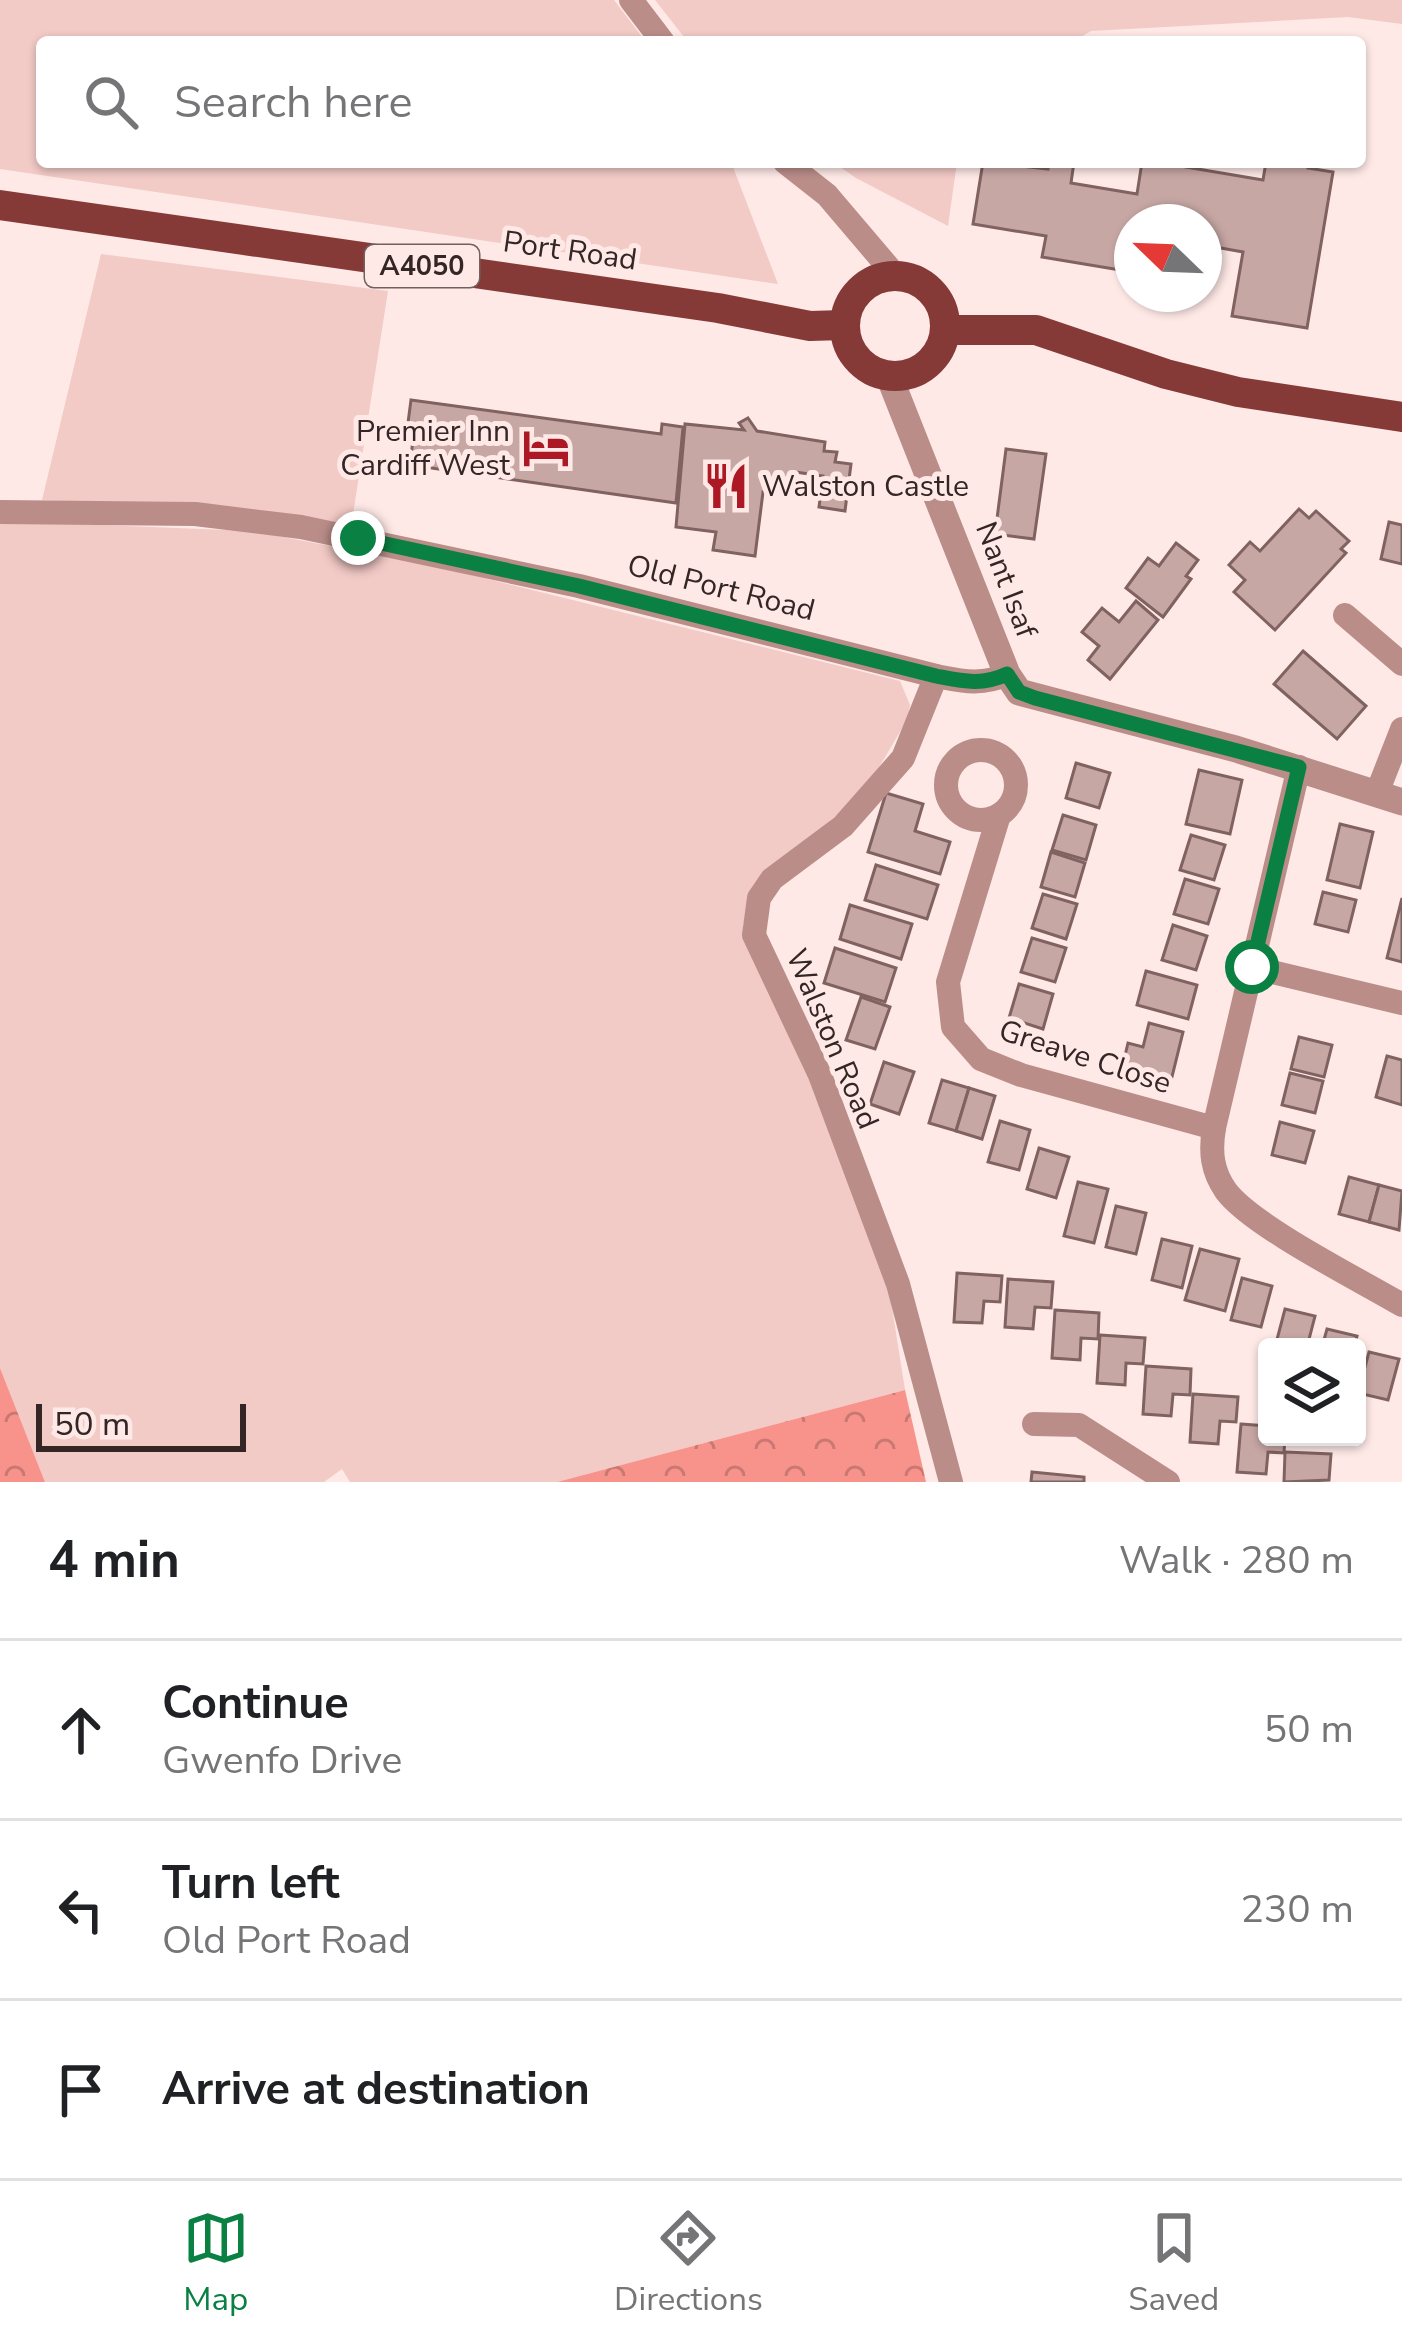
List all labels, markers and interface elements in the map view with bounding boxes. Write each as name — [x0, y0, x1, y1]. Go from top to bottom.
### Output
search box — [36, 36, 1366, 168]
icon: search — [78, 69, 144, 135]
text: Search here — [174, 72, 413, 133]
north arrow — [1114, 204, 1222, 312]
street label: Port Road — [501, 221, 639, 281]
road number: A4050 — [365, 245, 479, 287]
place label: Premier Inn Cardiff West — [340, 411, 510, 486]
hotel icon: Premier Inn Cardiff West — [521, 423, 571, 473]
restaurant icon: Walston Castle — [701, 461, 751, 511]
place label: Walston Castle — [762, 466, 969, 507]
route end — [331, 511, 385, 565]
street label: Nant Isaf — [965, 516, 1047, 645]
street label: Old Port Road — [623, 545, 819, 631]
route start — [1225, 940, 1279, 994]
street label: Walston Road — [776, 943, 888, 1135]
street label: Greave Close — [994, 1010, 1176, 1104]
map controls — [1258, 1338, 1366, 1446]
button: layers — [1258, 1338, 1366, 1446]
scale bar — [36, 1398, 246, 1451]
text: 50 m — [54, 1402, 130, 1447]
text: 4 min — [48, 1525, 180, 1595]
text: Walk · 280 m — [1119, 1534, 1354, 1587]
text: Continue — [162, 1673, 349, 1734]
icon: ahead — [48, 1697, 114, 1763]
text: 50 m — [1264, 1703, 1354, 1756]
text: Gwenfo Drive — [162, 1734, 402, 1787]
text: Turn left — [162, 1853, 340, 1914]
icon: left — [48, 1877, 114, 1943]
text: 230 m — [1240, 1883, 1354, 1936]
text: Old Port Road — [162, 1914, 411, 1967]
icon: arrive — [48, 2057, 114, 2123]
text: Arrive at destination — [162, 2059, 590, 2120]
tab: Map — [183, 2205, 249, 2322]
tab: Directions — [614, 2205, 763, 2322]
tab: Saved — [1128, 2205, 1219, 2322]

